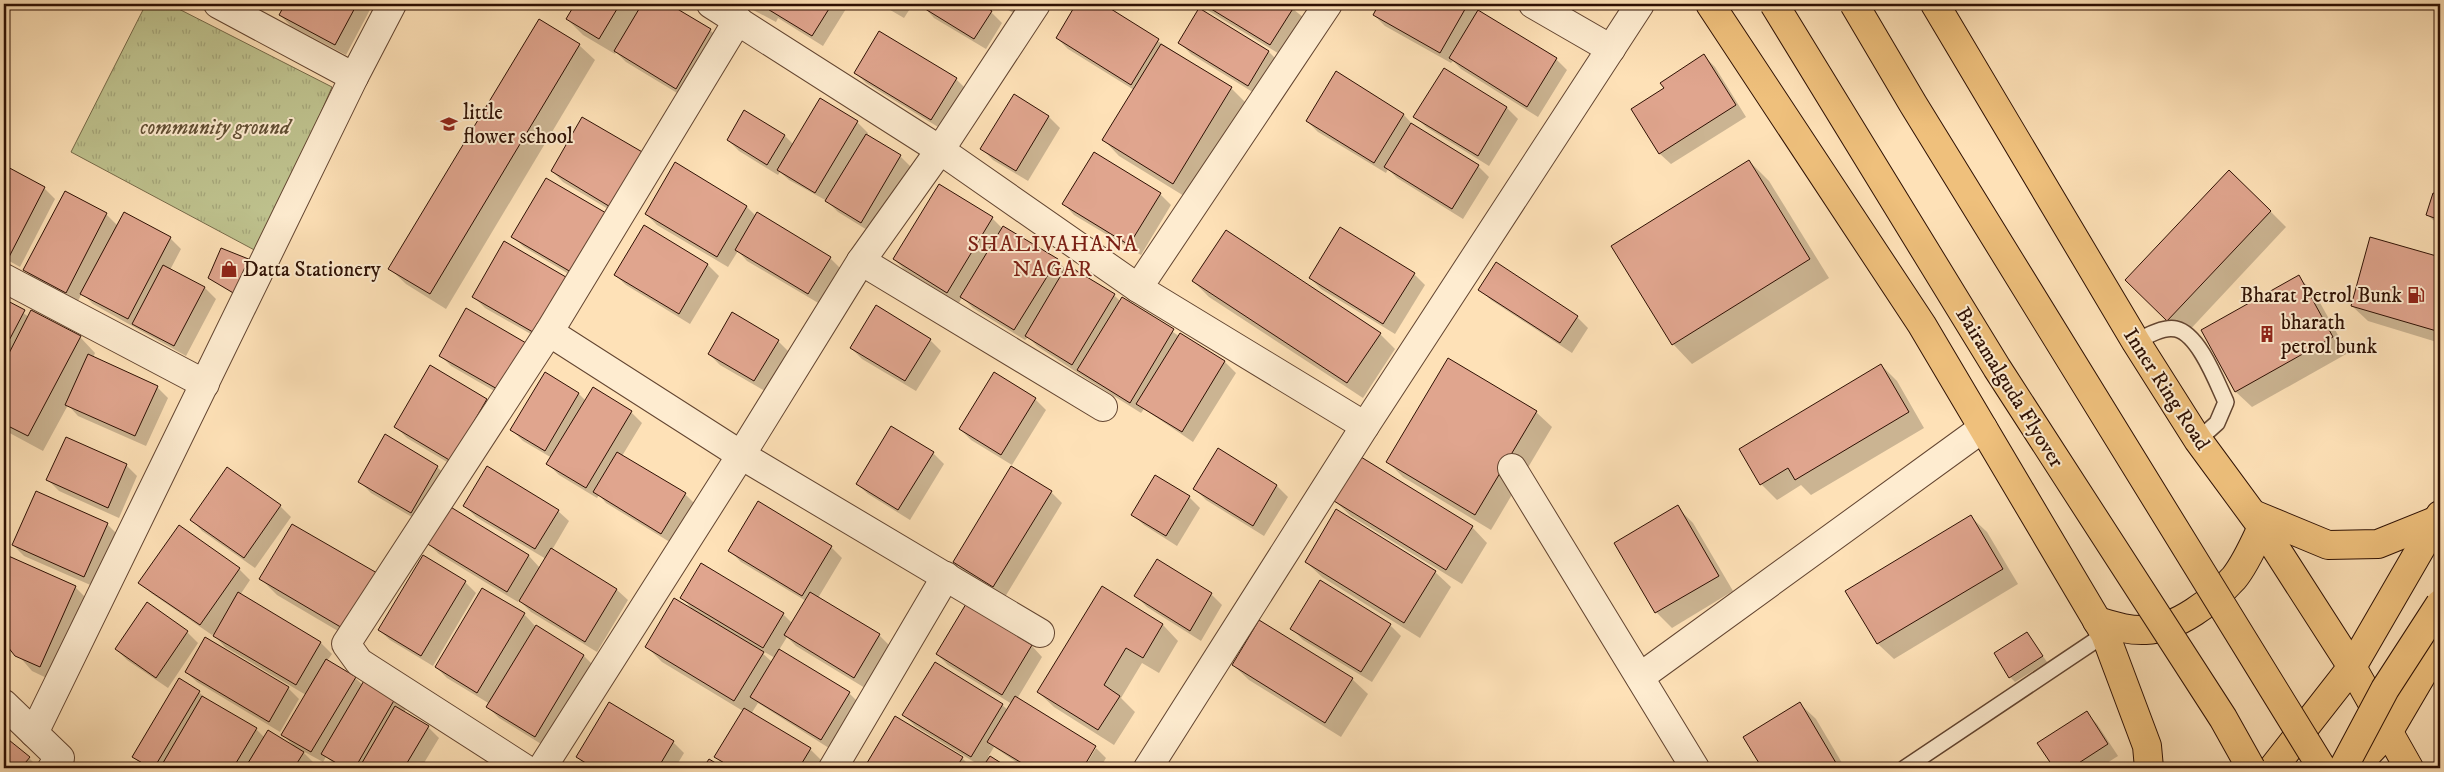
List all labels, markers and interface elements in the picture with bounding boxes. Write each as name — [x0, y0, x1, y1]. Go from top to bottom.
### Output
place label: little flower school — [463, 100, 574, 150]
school or university icon: little flower school — [439, 114, 459, 134]
park label: community ground — [140, 115, 293, 141]
district label: SHALIVAHANA NAGAR — [967, 231, 1139, 283]
place label: Datta Stationery — [243, 257, 382, 283]
shop icon: Datta Stationery — [219, 259, 239, 279]
place label: Bharat Petrol Bunk — [2240, 283, 2403, 309]
fuel station icon: Bharat Petrol Bunk — [2406, 285, 2426, 305]
street label: Bairamalguda Flyover — [1949, 302, 2069, 473]
place label: bharath petrol bunk — [2280, 310, 2378, 360]
street label: Inner Ring Road — [2117, 324, 2215, 456]
building icon: bharath petrol bunk — [2257, 324, 2277, 344]

